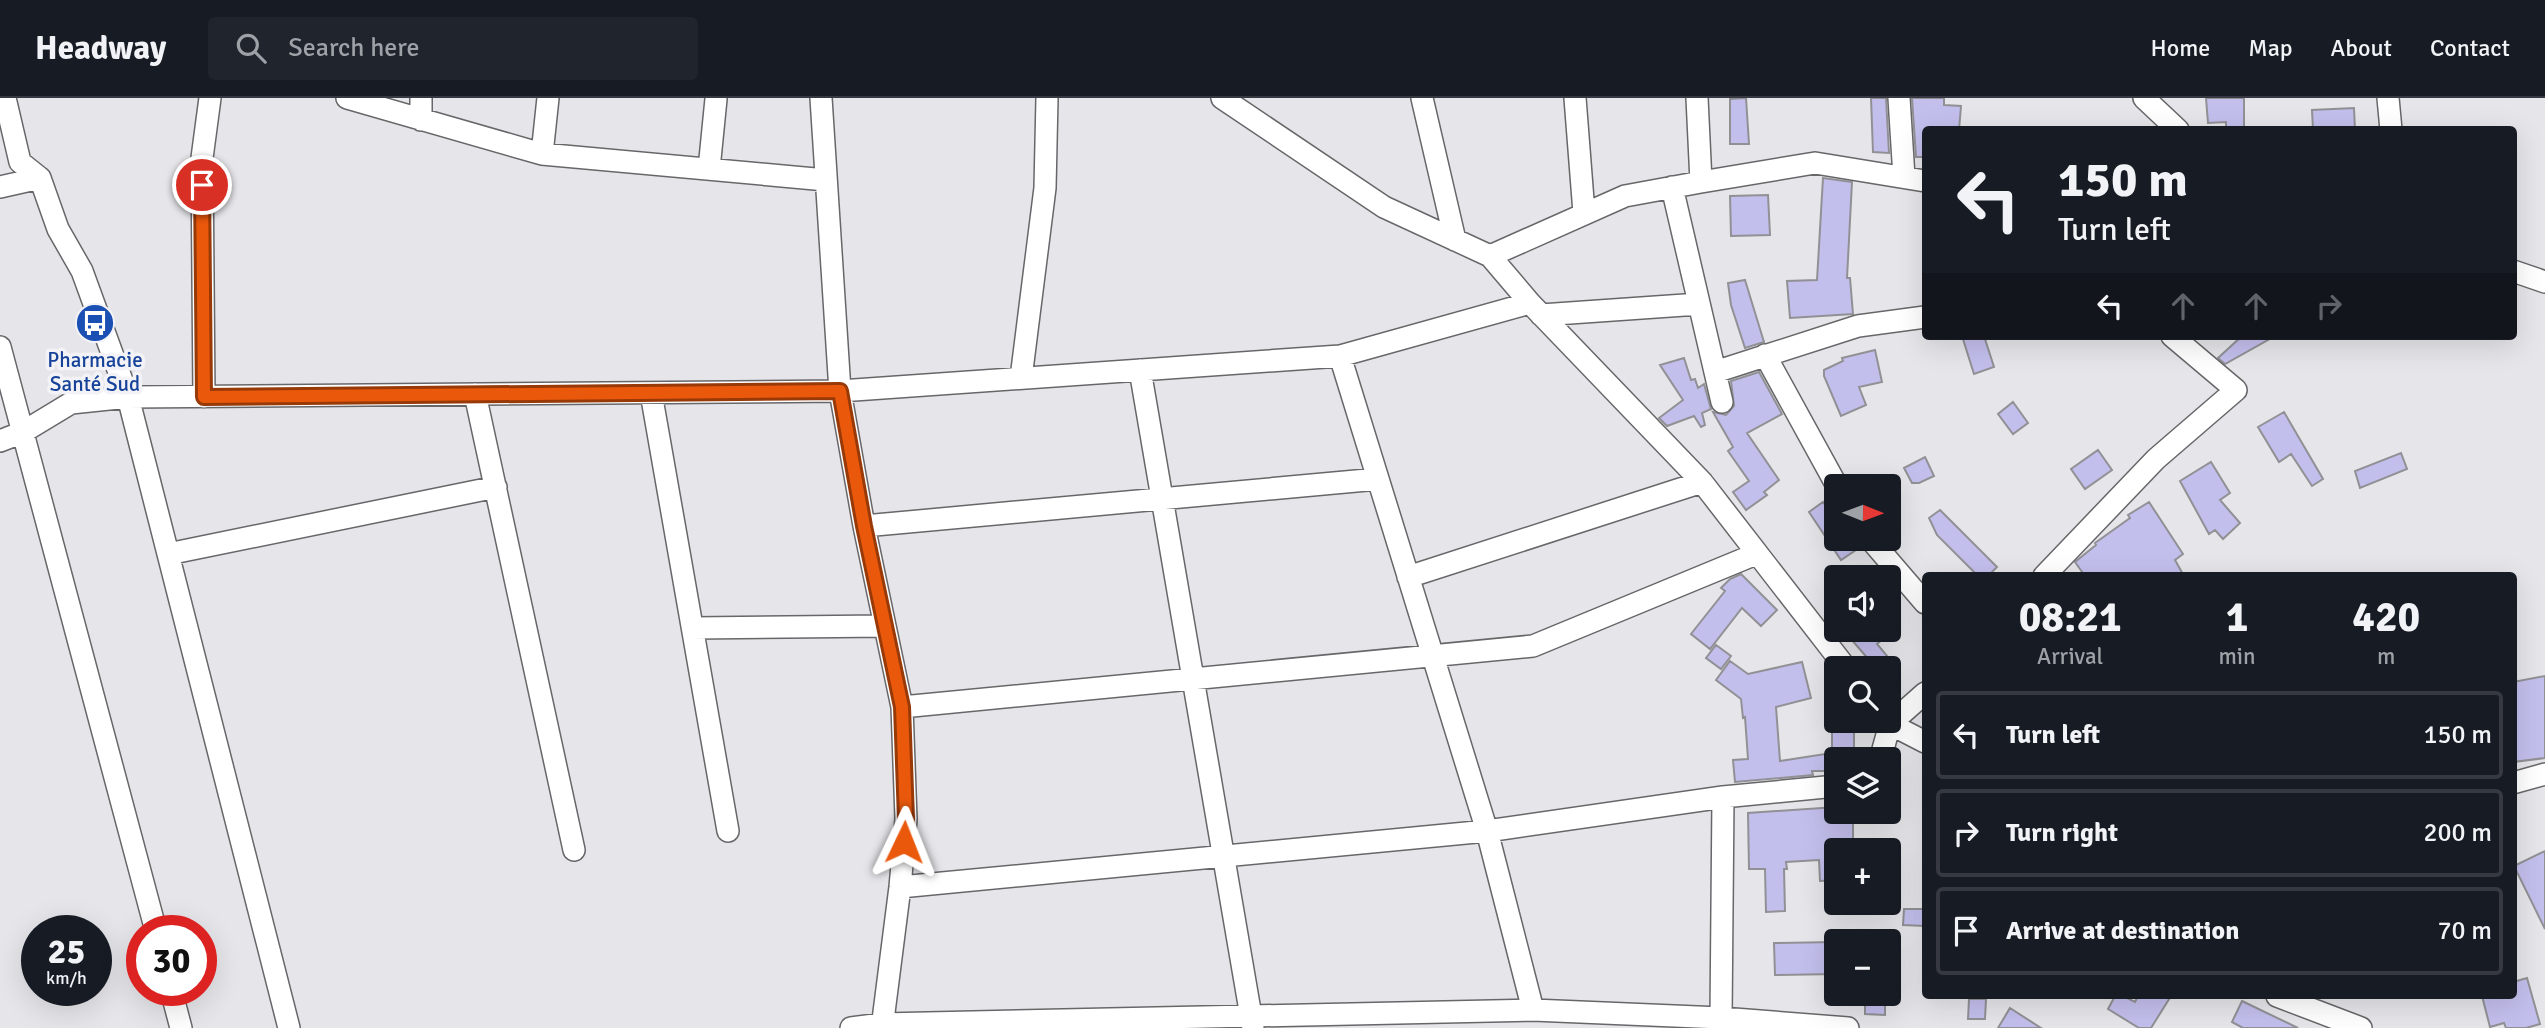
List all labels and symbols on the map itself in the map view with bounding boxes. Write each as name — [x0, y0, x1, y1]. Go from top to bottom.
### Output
pin — [172, 155, 232, 215]
bus stop icon: Pharmacie Santé Sud — [74, 302, 116, 344]
place label: Pharmacie Santé Sud — [47, 347, 143, 397]
north arrow — [1824, 474, 1900, 551]
position arrow — [867, 805, 941, 879]
speed limit sign: 30 — [126, 915, 217, 1006]

